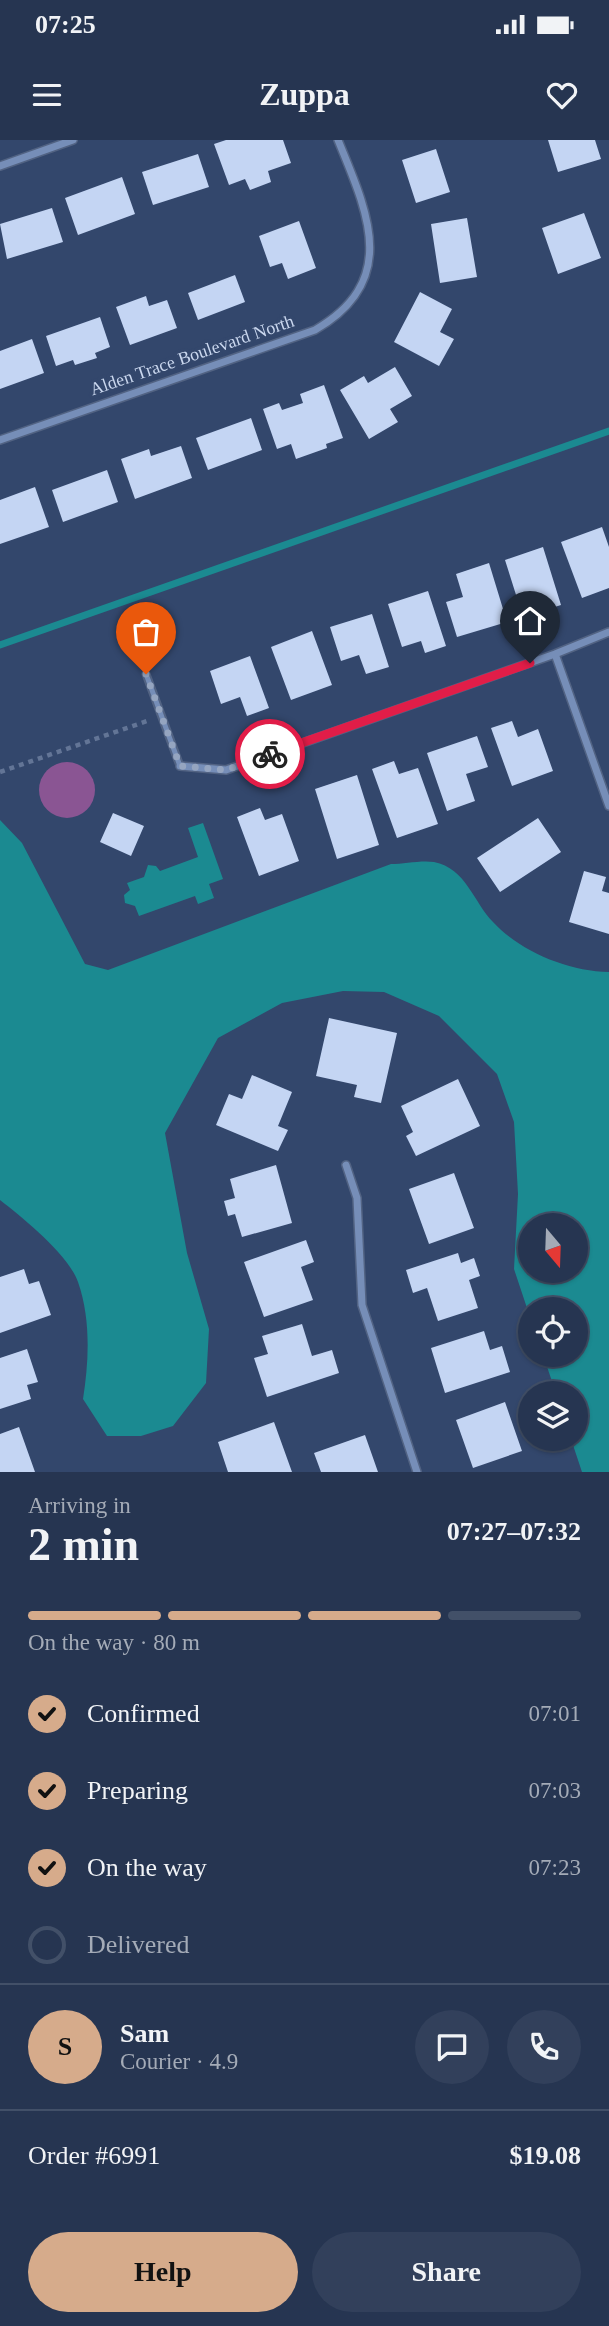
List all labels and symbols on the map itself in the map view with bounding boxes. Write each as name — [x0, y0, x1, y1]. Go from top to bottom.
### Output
street label: Alden Trace Boulevard North — [87, 311, 297, 399]
pin — [500, 591, 560, 663]
pin — [116, 602, 176, 674]
courier — [235, 719, 305, 789]
north arrow — [518, 1213, 588, 1283]

